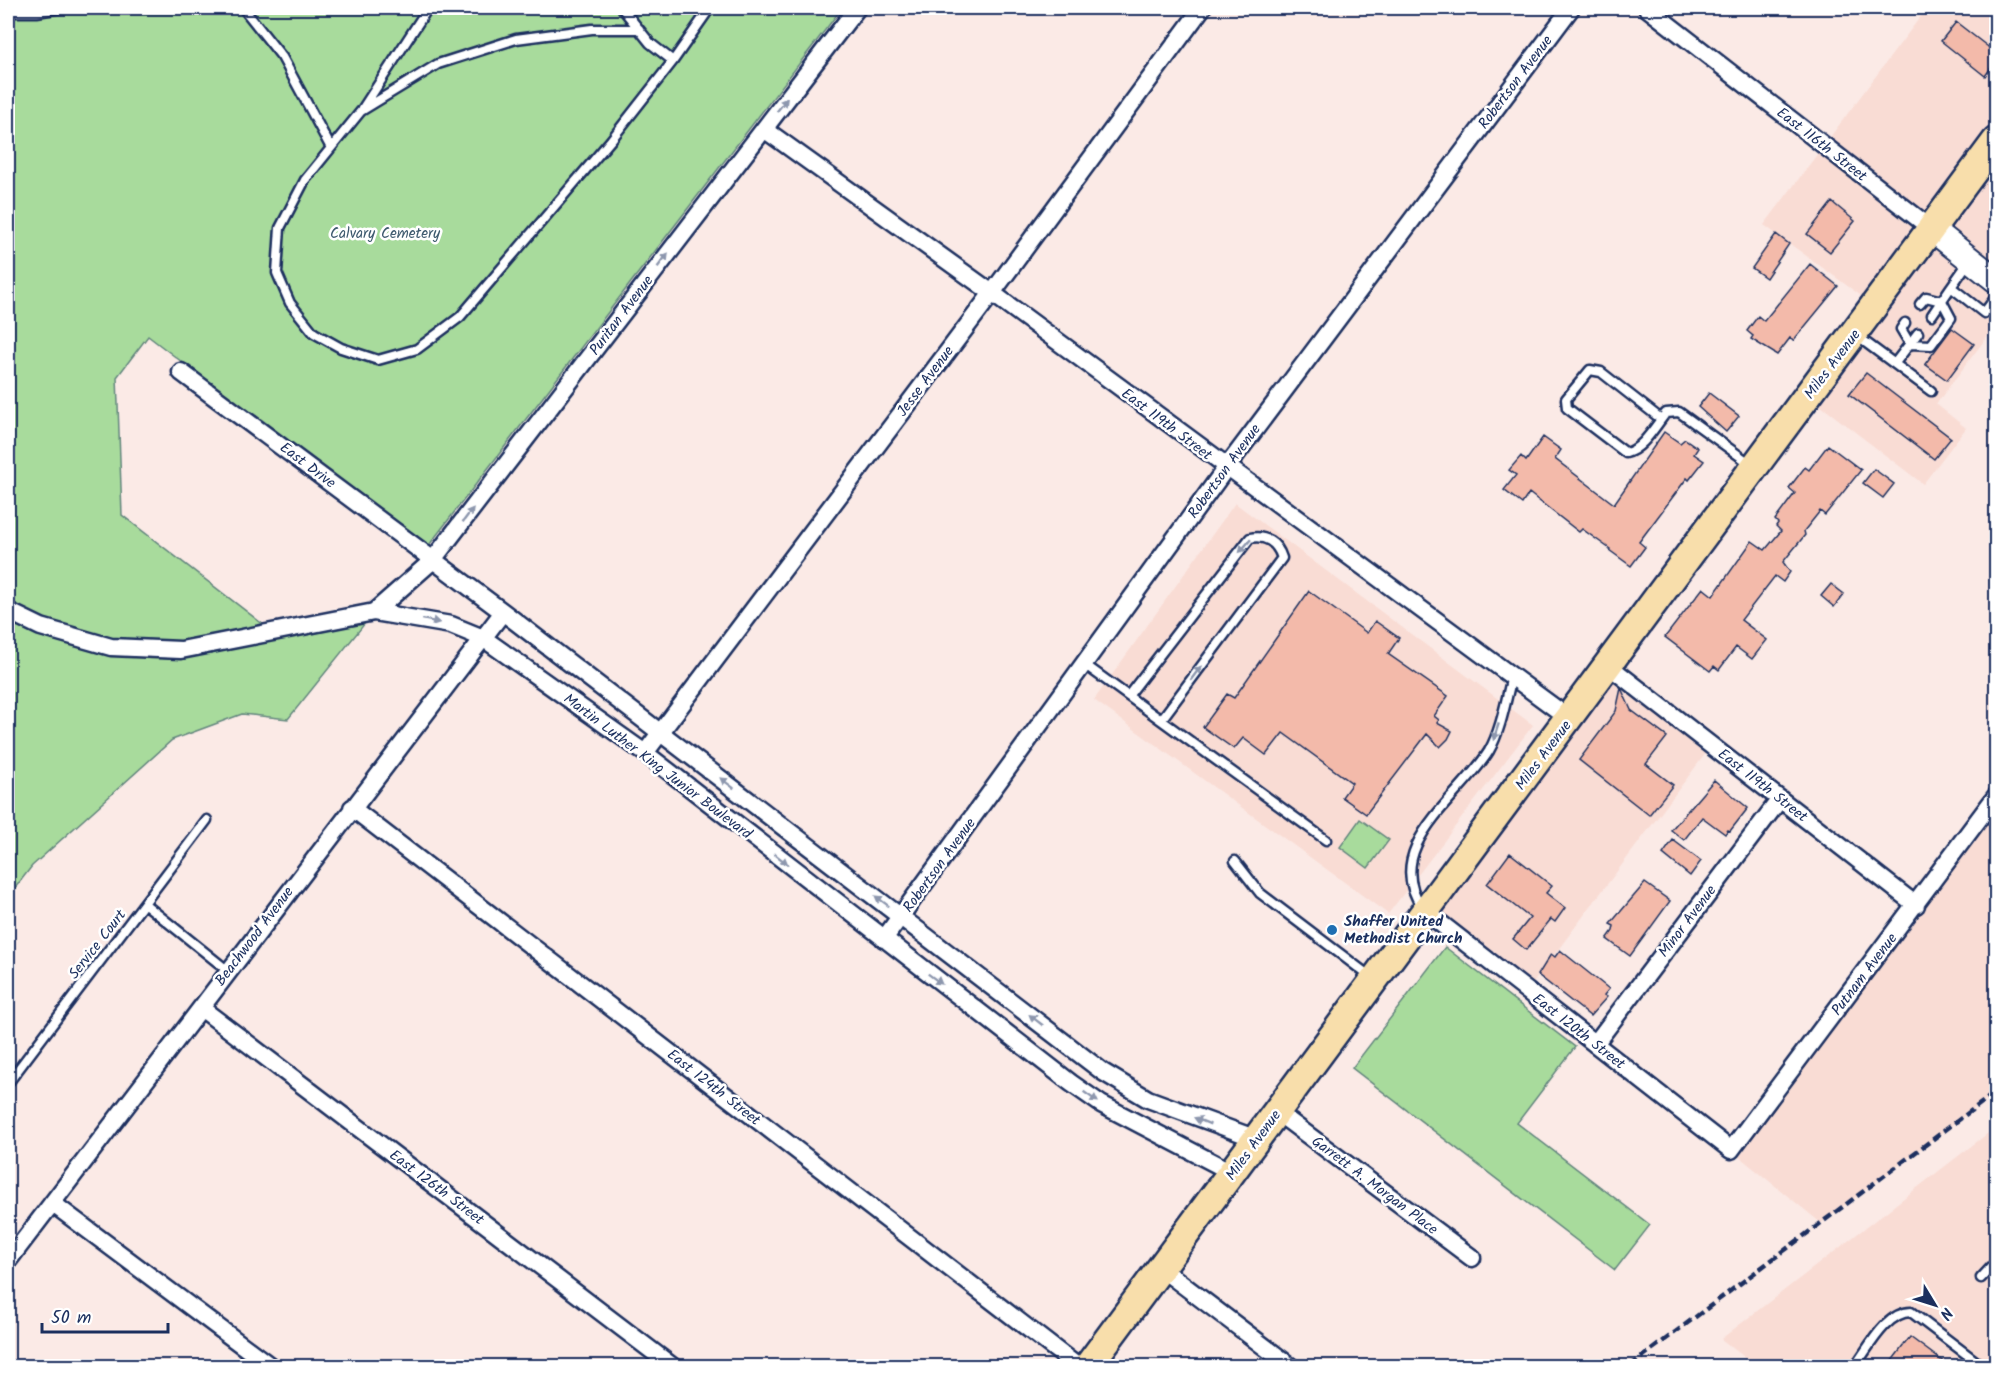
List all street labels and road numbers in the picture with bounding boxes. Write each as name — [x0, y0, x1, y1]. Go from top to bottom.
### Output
street label: Robertson Avenue — [1472, 30, 1559, 135]
street label: East 116th Street — [1771, 102, 1872, 188]
street label: Puritan Avenue — [584, 270, 660, 361]
street label: Miles Avenue — [1798, 324, 1867, 405]
street label: Jesse Avenue — [891, 341, 961, 422]
street label: East 119th Street — [1116, 383, 1217, 467]
street label: Robertson Avenue — [1182, 419, 1268, 524]
street label: East Drive — [274, 437, 341, 495]
street label: Martin Luther King Junior Boulevard — [558, 688, 757, 846]
street label: Miles Avenue — [1509, 715, 1578, 796]
street label: East 119th Street — [1712, 743, 1813, 829]
street label: Robertson Avenue — [897, 813, 983, 918]
street label: Minor Avenue — [1653, 880, 1723, 963]
street label: Beachwood Avenue — [209, 882, 300, 992]
street label: Service Court — [63, 904, 133, 985]
street label: Putnam Avenue — [1826, 928, 1904, 1021]
street label: East 120th Street — [1527, 988, 1630, 1076]
street label: East 124th Street — [661, 1043, 766, 1132]
street label: Miles Avenue — [1220, 1105, 1288, 1186]
street label: Garrett A. Morgan Place — [1306, 1130, 1443, 1242]
street label: East 126th Street — [384, 1144, 489, 1232]

